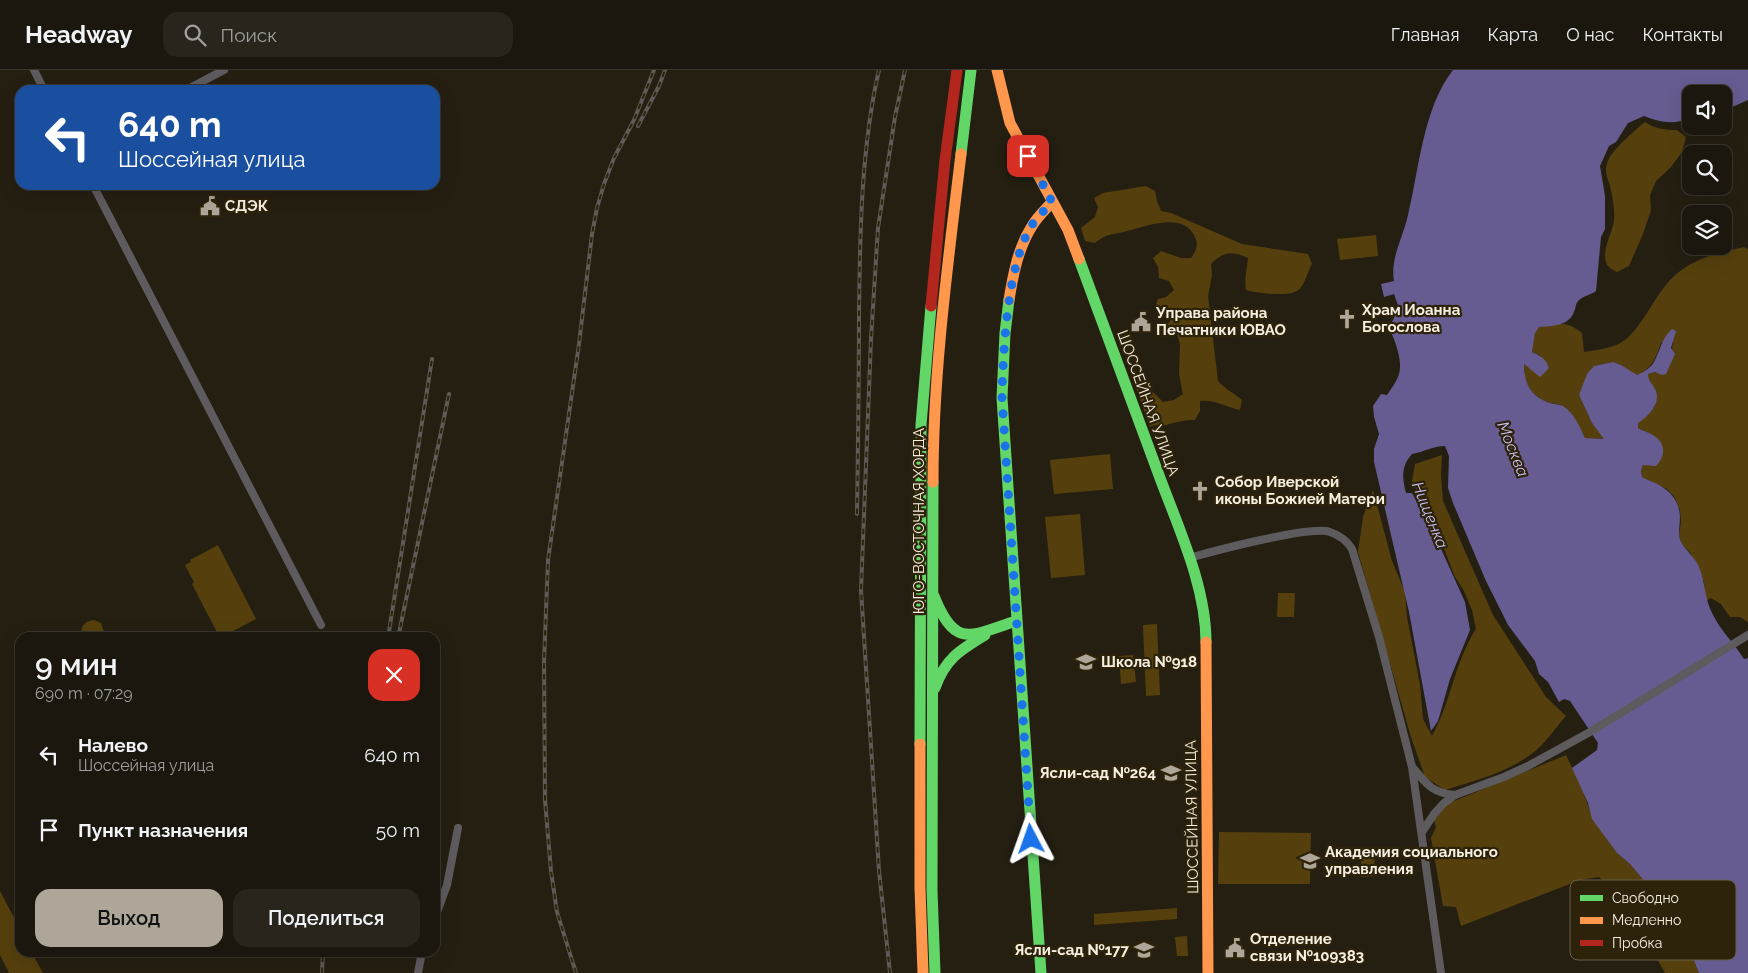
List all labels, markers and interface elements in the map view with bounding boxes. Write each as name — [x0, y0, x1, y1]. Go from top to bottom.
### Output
search box — [163, 12, 513, 57]
text: Headway — [25, 20, 133, 49]
icon: search — [181, 21, 209, 49]
text: Поиск — [221, 24, 277, 46]
text: Главная — [1391, 24, 1459, 45]
text: Карта — [1487, 24, 1538, 45]
text: О нас — [1566, 24, 1614, 45]
text: Контакты — [1642, 24, 1723, 45]
map controls — [1682, 85, 1732, 255]
button: sound — [1682, 85, 1732, 135]
text: 640 m — [118, 104, 222, 145]
icon: left — [35, 105, 100, 170]
pin — [1007, 135, 1049, 177]
icon: arrive — [1014, 142, 1042, 170]
button: search — [1682, 145, 1732, 195]
text: Шоссейная улица — [118, 146, 305, 172]
public building icon: СДЭК — [199, 195, 221, 217]
place label: СДЭК — [225, 197, 269, 215]
button: layers — [1682, 205, 1732, 255]
place label: Храм Иоанна Богослова — [1361, 301, 1461, 336]
place label: Управа района Печатники ЮВАО — [1155, 304, 1286, 339]
church icon: Храм Иоанна Богослова — [1336, 308, 1358, 330]
public building icon: Управа района Печатники ЮВАО — [1130, 311, 1152, 333]
street label: ШОССЕЙНАЯ УЛИЦА — [1113, 328, 1183, 478]
water label: Москва — [1493, 419, 1533, 480]
street label: ЮГО-ВОСТОЧНАЯ ХОРДА — [910, 428, 928, 614]
place label: Собор Иверской иконы Божией Матери — [1215, 473, 1385, 508]
water label: Нищенка — [1408, 479, 1452, 552]
church icon: Собор Иверской иконы Божией Матери — [1189, 480, 1211, 502]
text: 9 мин — [35, 647, 118, 682]
button: close — [368, 649, 420, 701]
school or university icon: Школа №918 — [1075, 651, 1097, 673]
place label: Школа №918 — [1101, 653, 1197, 671]
text: 690 m · 07:29 — [35, 684, 133, 703]
text: Налево — [78, 734, 148, 756]
street label: ШОССЕЙНАЯ УЛИЦА — [1182, 740, 1202, 894]
icon: left — [35, 741, 63, 769]
text: 640 m — [364, 744, 420, 766]
text: Шоссейная улица — [78, 756, 214, 775]
school or university icon: Ясли-сад №264 — [1160, 762, 1182, 784]
place label: Ясли-сад №264 — [1039, 764, 1156, 782]
position arrow — [1004, 812, 1056, 864]
icon: arrive — [35, 816, 63, 844]
text: Пункт назначения — [78, 819, 248, 841]
text: 50 m — [376, 819, 420, 841]
place label: Академия социального управления — [1325, 843, 1498, 878]
school or university icon: Академия социального управления — [1299, 850, 1321, 872]
legend — [1570, 880, 1736, 960]
button: Выход — [35, 889, 223, 947]
button: Поделиться — [233, 889, 420, 947]
text: Свободно — [1612, 890, 1679, 906]
text: Медленно — [1612, 912, 1681, 928]
place label: Отделение связи №109383 — [1250, 930, 1364, 965]
text: Пробка — [1612, 935, 1662, 951]
public building icon: Отделение связи №109383 — [1224, 937, 1246, 959]
school or university icon: Ясли-сад №177 — [1133, 939, 1155, 961]
place label: Ясли-сад №177 — [1014, 941, 1130, 959]

